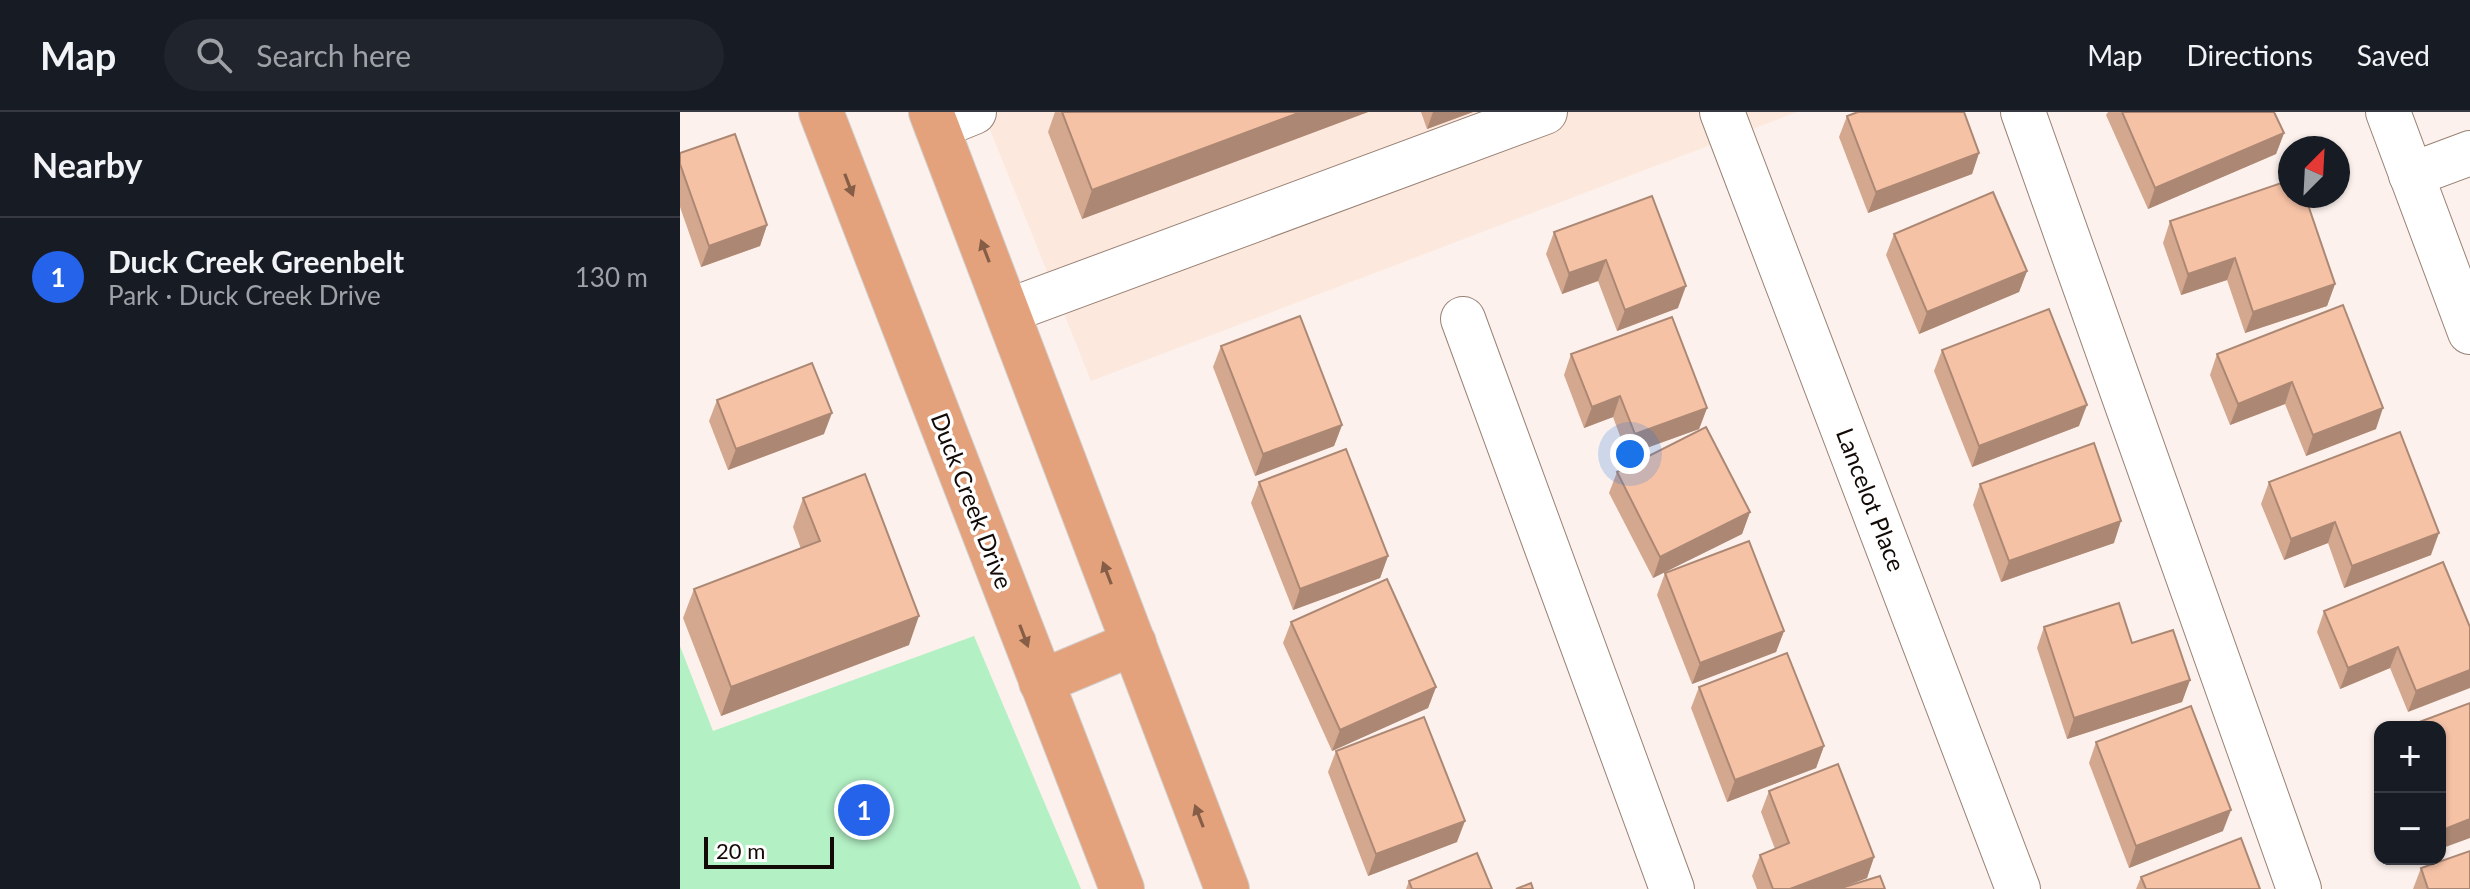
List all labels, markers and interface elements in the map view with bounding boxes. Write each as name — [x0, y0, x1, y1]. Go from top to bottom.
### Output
search box — [164, 19, 724, 91]
text: Map — [40, 32, 116, 78]
icon: search — [192, 33, 236, 77]
text: Search here — [256, 37, 411, 73]
text: Map — [2087, 38, 2142, 72]
text: Directions — [2186, 38, 2313, 72]
text: Saved — [2357, 38, 2430, 72]
north arrow — [2278, 136, 2350, 208]
text: Nearby — [32, 144, 143, 185]
one-way arrow — [843, 173, 856, 197]
one-way arrow — [978, 239, 991, 263]
text: Duck Creek Greenbelt — [108, 243, 404, 279]
text: 1 — [50, 261, 66, 293]
text: 130 m — [575, 261, 648, 293]
text: Park · Duck Creek Drive — [108, 279, 381, 311]
street label: Duck Creek Drive — [925, 408, 1019, 593]
street label: Lancelot Place — [1831, 424, 1912, 575]
your location — [1610, 434, 1650, 474]
one-way arrow — [1100, 561, 1113, 585]
one-way arrow — [1018, 624, 1031, 648]
map controls — [2374, 721, 2446, 865]
button: + — [2374, 721, 2446, 793]
pin: 1 — [838, 780, 890, 840]
button: − — [2374, 793, 2446, 865]
one-way arrow — [1192, 804, 1205, 828]
scale bar — [704, 833, 834, 869]
text: 20 m — [716, 837, 765, 864]

